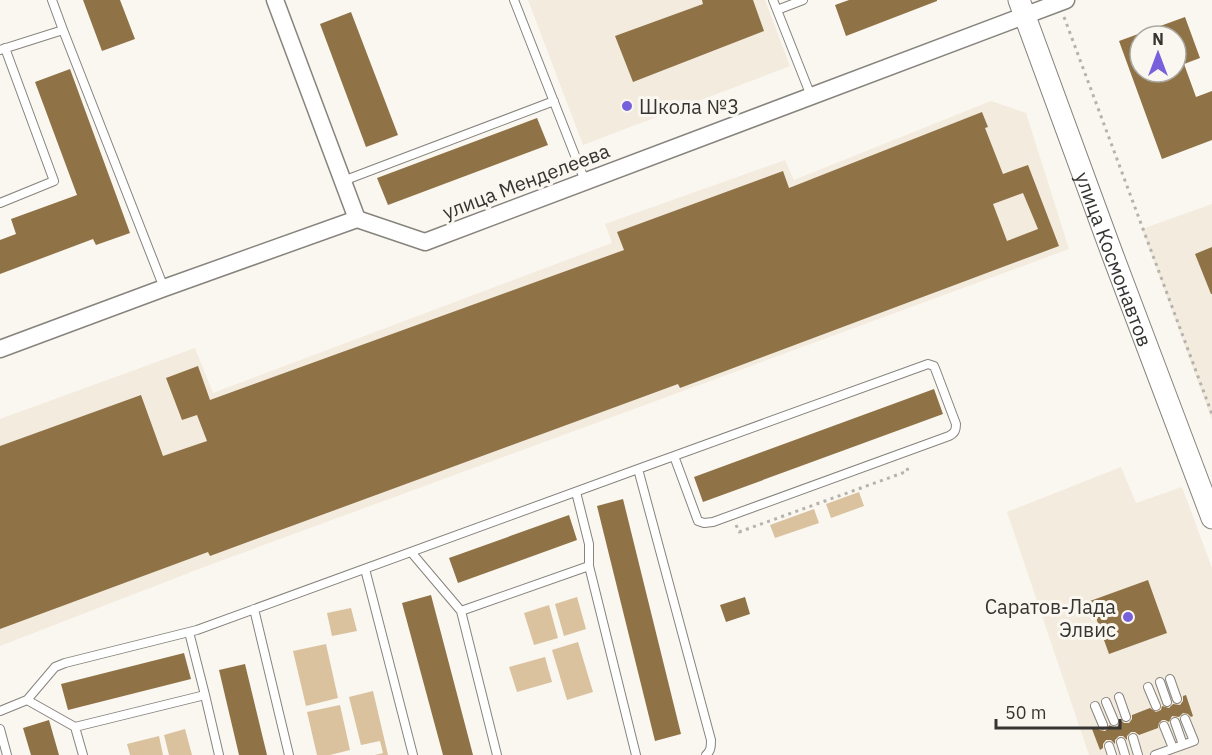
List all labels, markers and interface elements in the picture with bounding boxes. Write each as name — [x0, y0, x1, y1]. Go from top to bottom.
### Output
north arrow — [1128, 24, 1188, 84]
text: N — [1152, 29, 1164, 49]
place label: Школа №3 — [639, 93, 739, 120]
marker: Школа №3 — [620, 99, 634, 113]
street label: улица Менделеева — [439, 137, 614, 225]
street label: улица Космонавтов — [1070, 168, 1159, 350]
place label: Саратов-Лада Элвис — [985, 593, 1116, 643]
marker: Саратов-Лада Элвис — [1121, 610, 1135, 624]
scale bar — [996, 692, 1120, 730]
text: 50 m — [1005, 701, 1047, 724]

